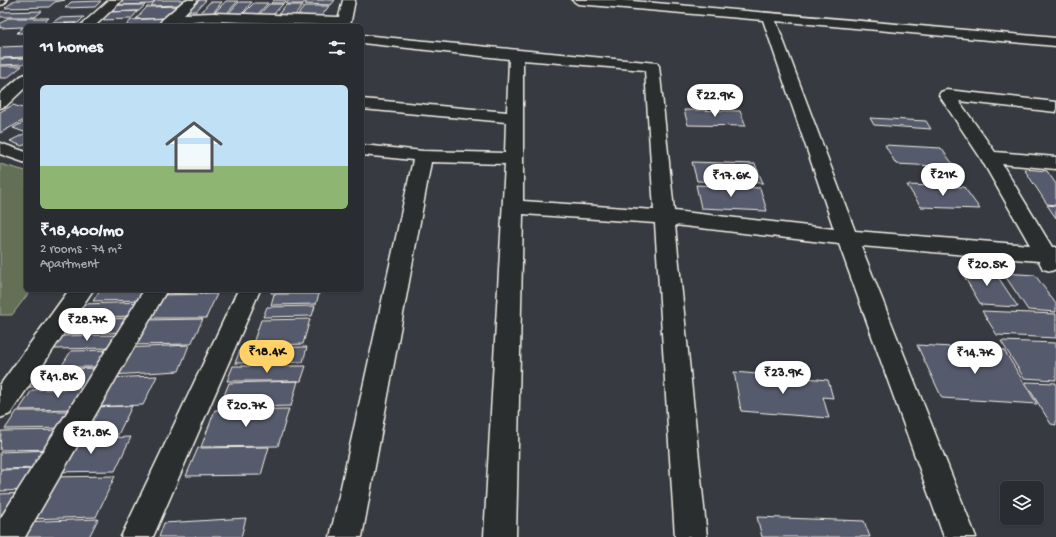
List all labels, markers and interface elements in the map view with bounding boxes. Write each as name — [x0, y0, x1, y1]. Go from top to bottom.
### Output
icon: filters — [326, 37, 348, 59]
text: 11 homes — [40, 38, 103, 58]
pin: ₹22.9K — [682, 84, 748, 118]
text: ₹22.9K — [696, 89, 734, 104]
icon: home — [158, 111, 230, 183]
pin: ₹21K — [919, 163, 967, 197]
pin: ₹17.6K — [698, 164, 764, 198]
text: ₹21K — [930, 168, 956, 183]
text: ₹17.6K — [712, 169, 750, 184]
text: ₹18,400/mo — [40, 222, 124, 242]
text: 2 rooms · 74 m² — [40, 242, 122, 257]
pin: ₹20.5K — [954, 253, 1020, 287]
text: Apartment — [40, 257, 99, 272]
text: ₹20.5K — [967, 258, 1007, 273]
pin: ₹28.7K — [54, 308, 120, 342]
text: ₹28.7K — [68, 313, 106, 328]
pin: ₹18.4K — [234, 340, 300, 374]
pin: ₹14.7K — [942, 341, 1008, 375]
text: ₹18.4K — [248, 345, 286, 360]
text: ₹14.7K — [957, 346, 993, 361]
pin: ₹23.9K — [750, 361, 816, 395]
pin: ₹41.8K — [25, 365, 91, 399]
text: ₹23.9K — [764, 366, 802, 381]
text: ₹41.8K — [39, 370, 77, 385]
pin: ₹20.7K — [213, 394, 279, 428]
text: ₹20.7K — [226, 399, 266, 414]
pin: ₹21.8K — [58, 421, 124, 455]
text: ₹21.8K — [72, 426, 110, 441]
map controls — [1000, 481, 1044, 525]
button: layers — [1000, 481, 1044, 525]

